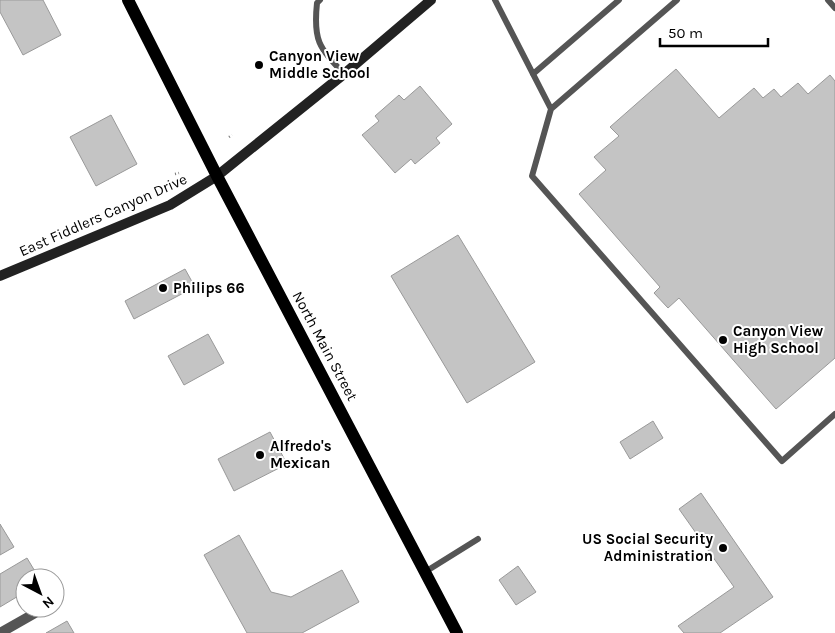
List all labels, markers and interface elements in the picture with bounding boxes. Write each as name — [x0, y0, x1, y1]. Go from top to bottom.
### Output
scale bar — [660, 15, 768, 47]
text: 50 m — [668, 24, 703, 42]
place label: Canyon View Middle School — [269, 47, 370, 82]
marker: Canyon View Middle School — [253, 59, 265, 71]
street label: East Fiddlers Canyon Drive — [16, 170, 190, 260]
place label: Philips 66 — [173, 279, 245, 297]
marker: Philips 66 — [157, 282, 169, 294]
street label: North Main Street — [289, 288, 362, 404]
place label: Canyon View High School — [733, 322, 824, 357]
marker: Canyon View High School — [717, 334, 729, 346]
place label: Alfredo's Mexican — [270, 437, 332, 472]
marker: Alfredo's Mexican — [254, 449, 266, 461]
place label: US Social Security Administration — [582, 530, 713, 565]
marker: US Social Security Administration — [717, 542, 729, 554]
north arrow — [15, 568, 65, 618]
text: N — [39, 593, 58, 612]

